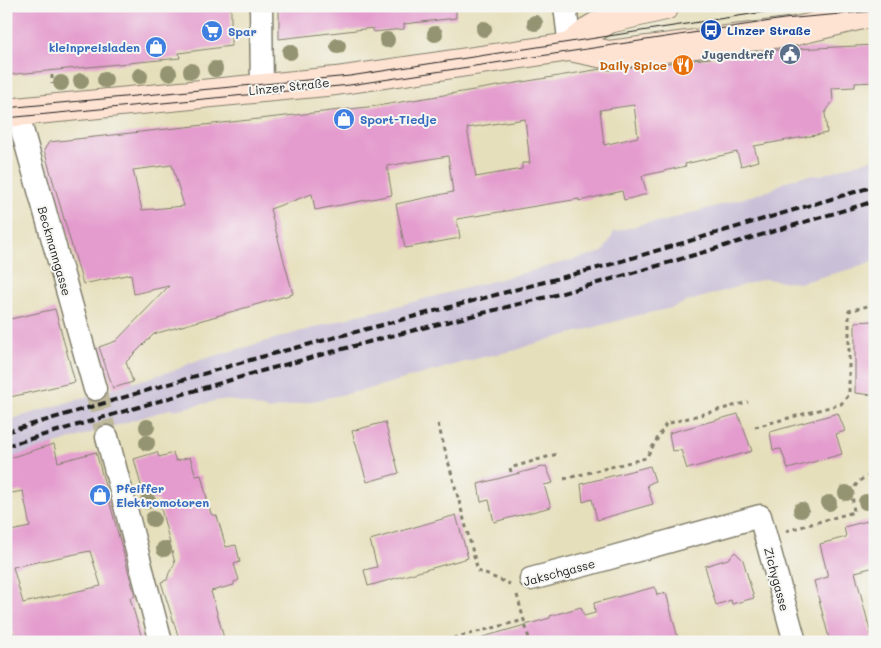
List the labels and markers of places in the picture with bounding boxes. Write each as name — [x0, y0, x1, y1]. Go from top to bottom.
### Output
bus stop icon: Linzer Straße — [699, 18, 723, 42]
supermarket icon: Spar — [200, 19, 224, 43]
place label: Linzer Straße — [727, 22, 811, 38]
place label: Spar — [228, 23, 257, 39]
shop icon: kleinpreisladen — [144, 35, 168, 59]
place label: kleinpreisladen — [49, 39, 140, 55]
public building icon: Jugendtreff — [778, 42, 802, 66]
place label: Jugendtreff — [701, 46, 775, 62]
restaurant icon: Daily Spice — [671, 53, 695, 77]
place label: Daily Spice — [599, 57, 667, 73]
shop icon: Sport-Tiedje — [332, 107, 356, 131]
place label: Sport-Tiedje — [360, 111, 437, 127]
place label: Pfeiffer Elektromotoren — [116, 480, 209, 510]
shop icon: Pfeiffer Elektromotoren — [88, 483, 112, 507]

